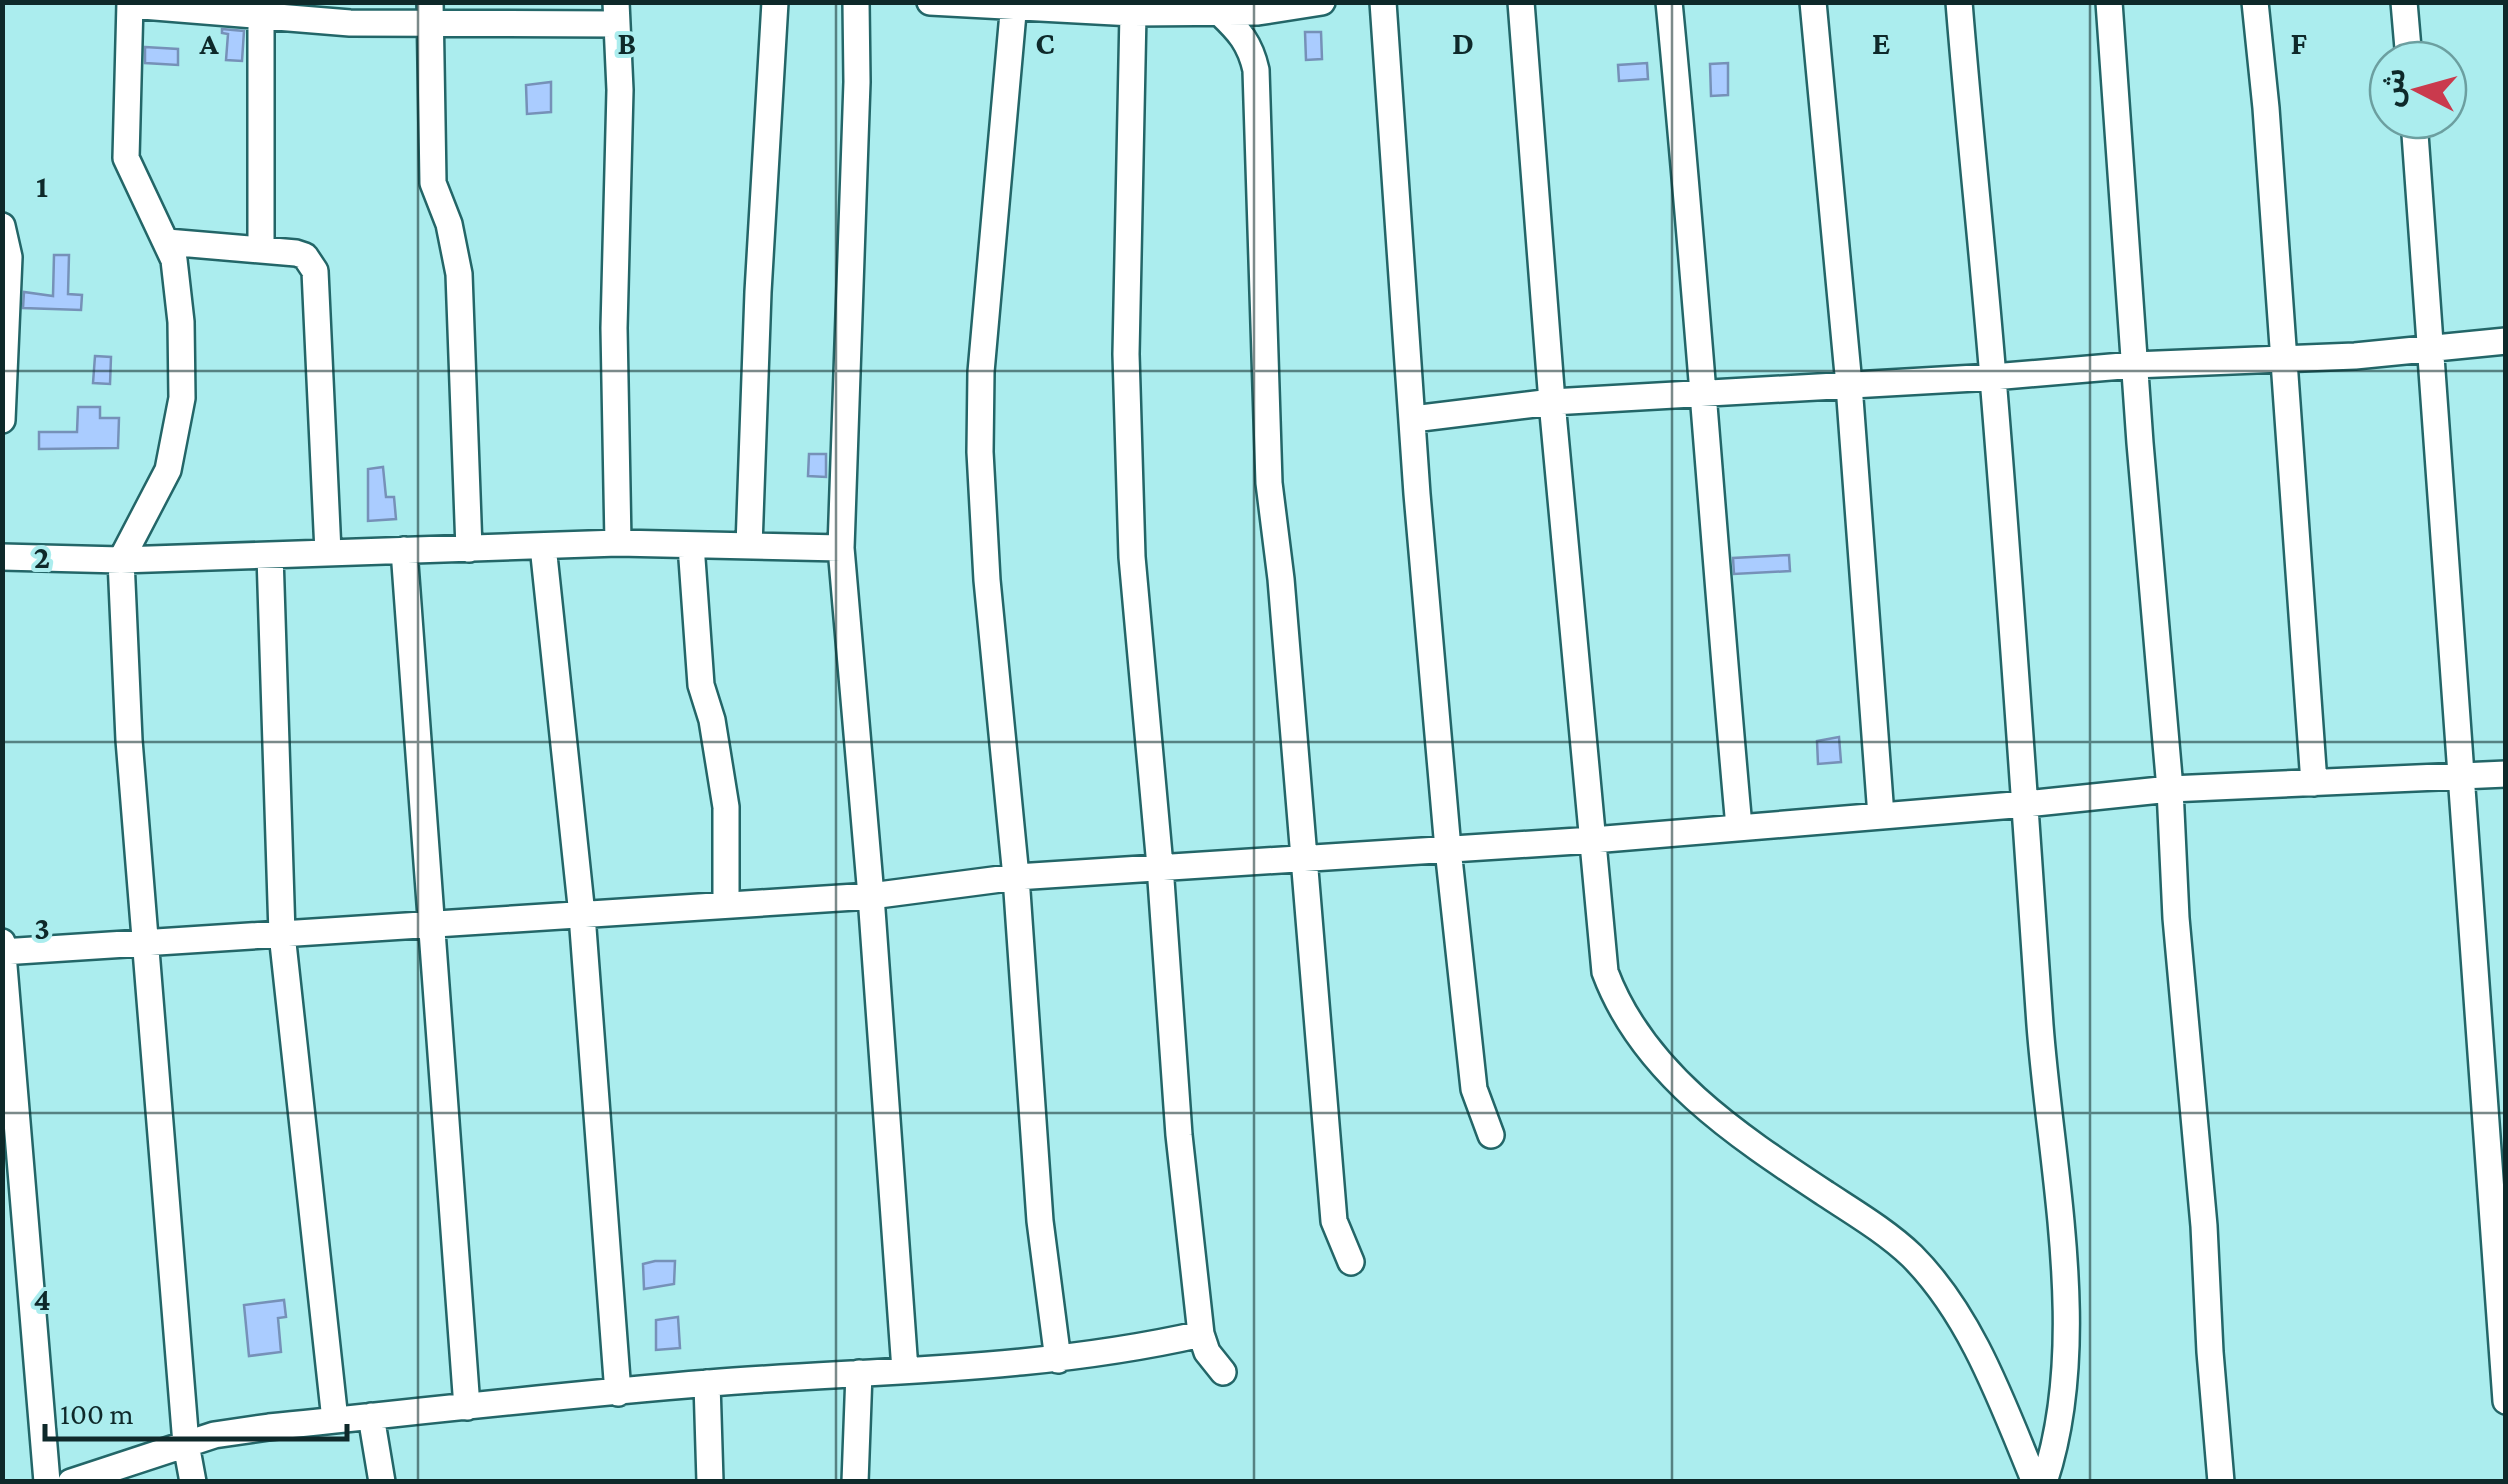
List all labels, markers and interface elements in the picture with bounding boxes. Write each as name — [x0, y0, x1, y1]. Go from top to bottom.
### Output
text: A — [198, 25, 219, 61]
text: B — [618, 25, 636, 61]
text: C — [1035, 25, 1055, 61]
text: D — [1452, 25, 1474, 61]
text: E — [1872, 25, 1890, 61]
text: F — [2291, 25, 2308, 61]
north arrow — [2368, 40, 2468, 140]
text: ش — [2376, 67, 2411, 108]
text: 1 — [36, 168, 48, 204]
text: 2 — [34, 539, 50, 575]
text: 3 — [34, 910, 50, 946]
text: 4 — [33, 1281, 51, 1317]
scale bar — [45, 1379, 348, 1441]
text: 100 m — [60, 1397, 134, 1430]

